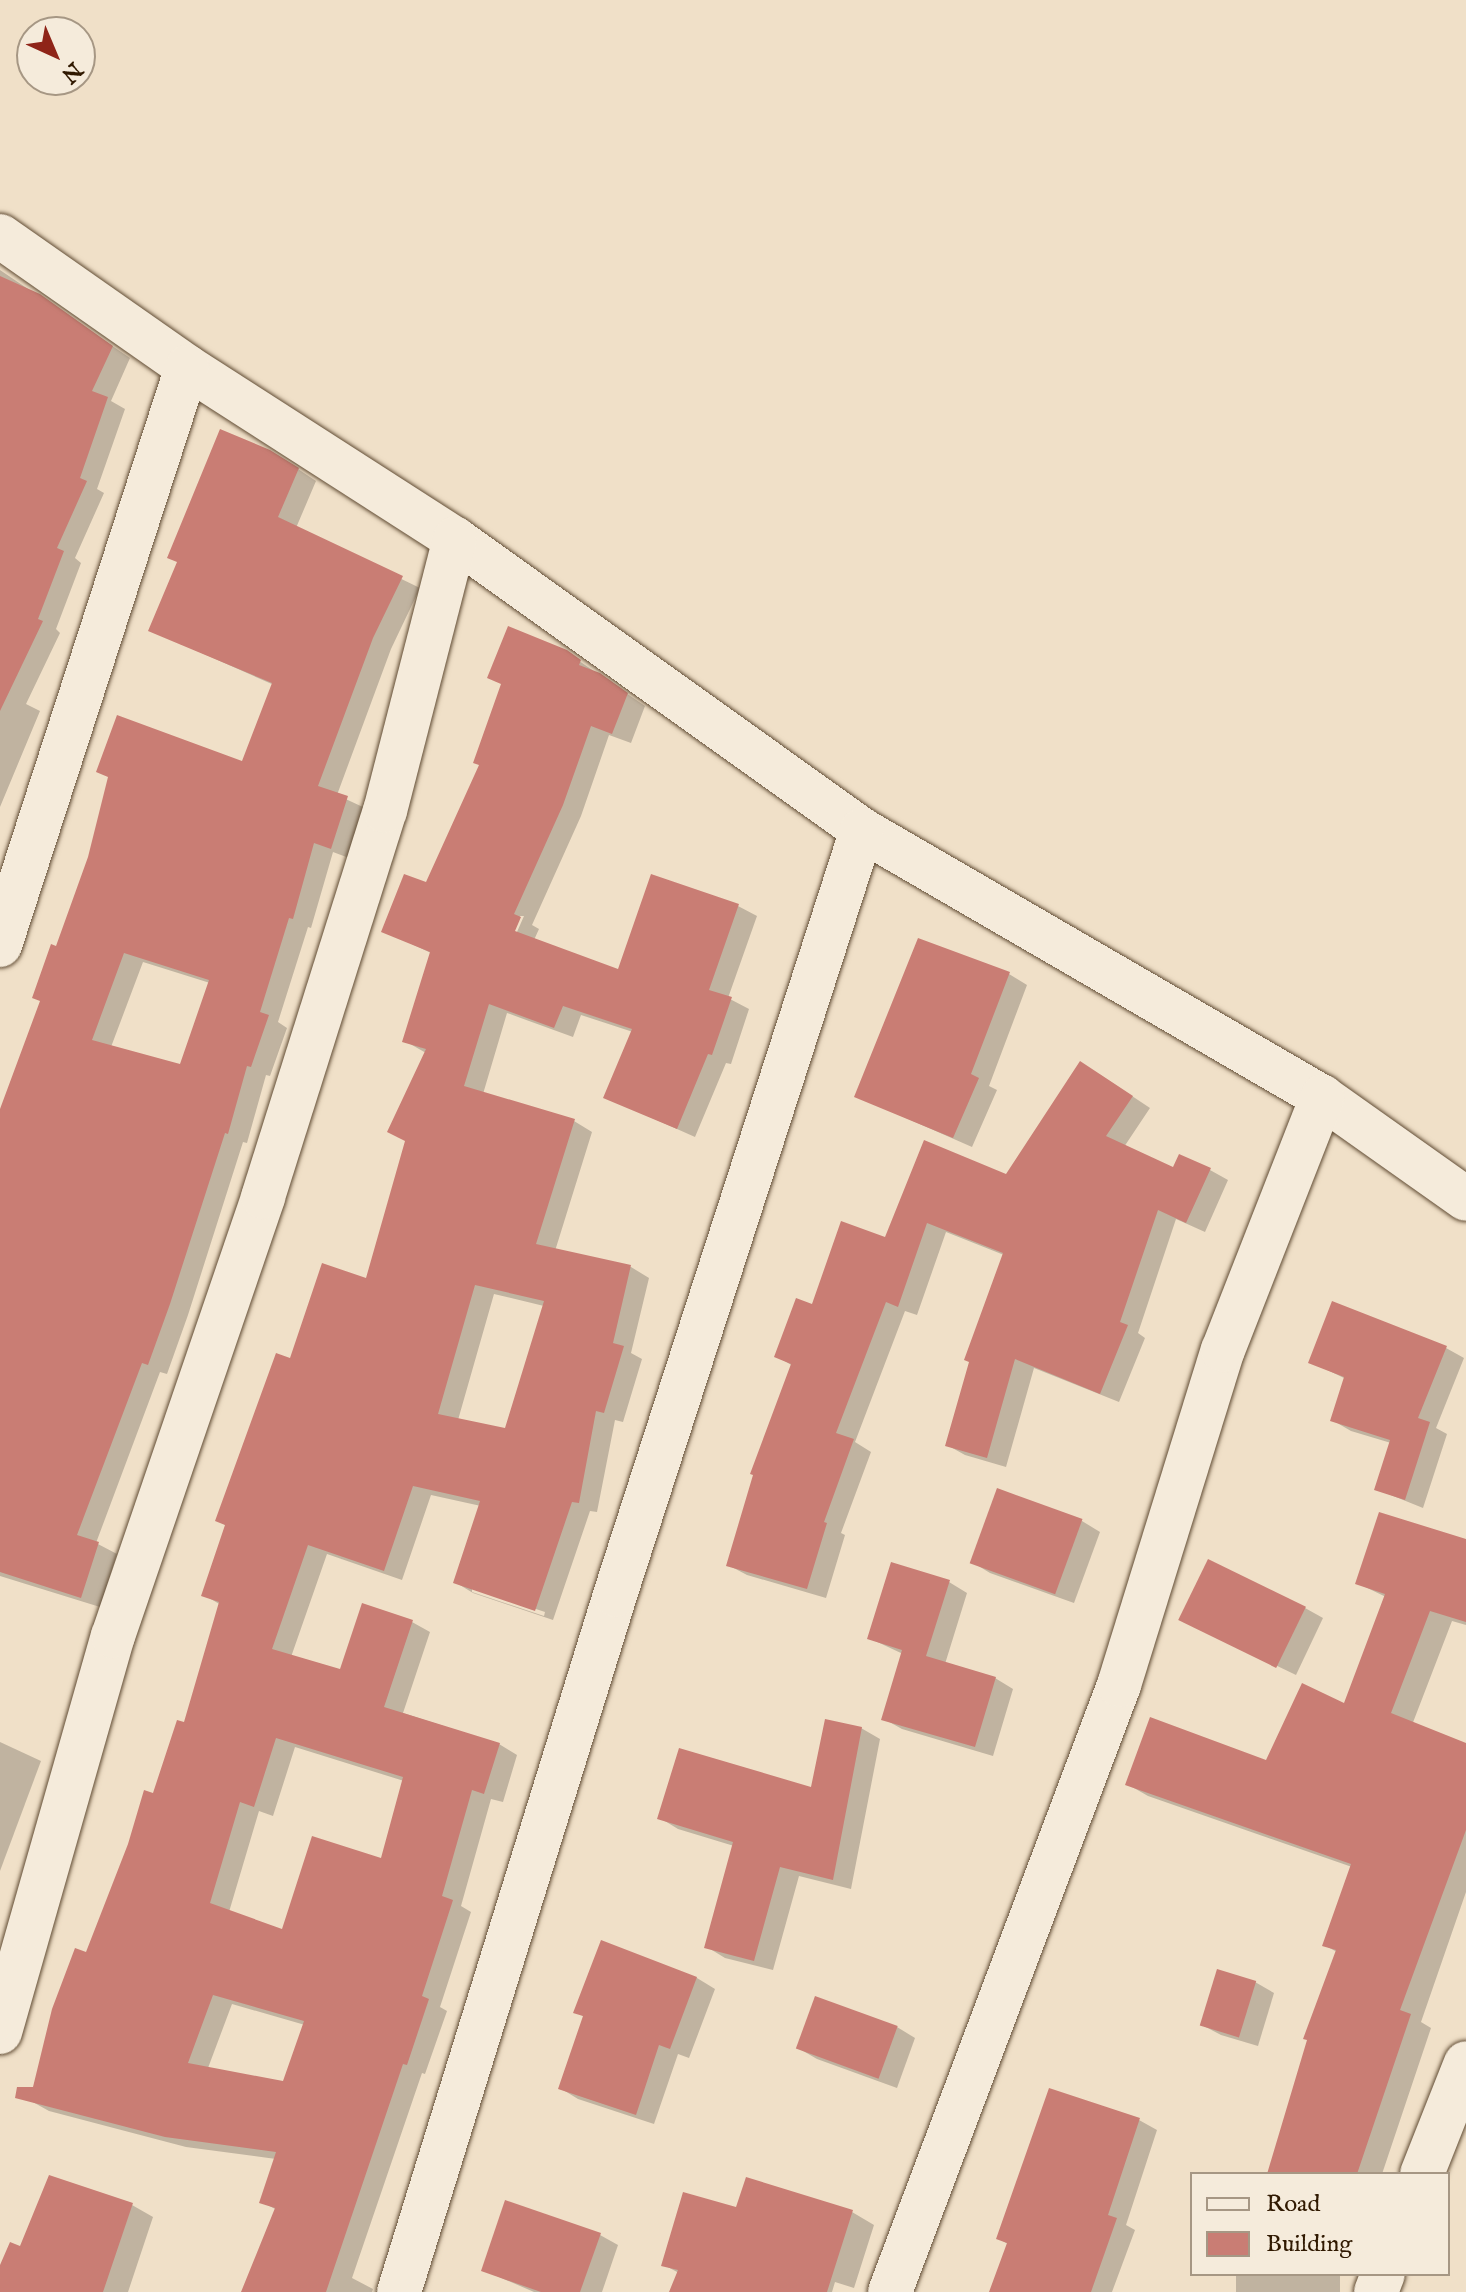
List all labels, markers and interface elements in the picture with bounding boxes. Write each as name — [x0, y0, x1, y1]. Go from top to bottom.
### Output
north arrow — [16, 16, 96, 96]
text: N — [55, 55, 88, 89]
legend — [1190, 2172, 1450, 2276]
text: Road — [1266, 2189, 1320, 2220]
text: Building — [1266, 2229, 1352, 2260]

